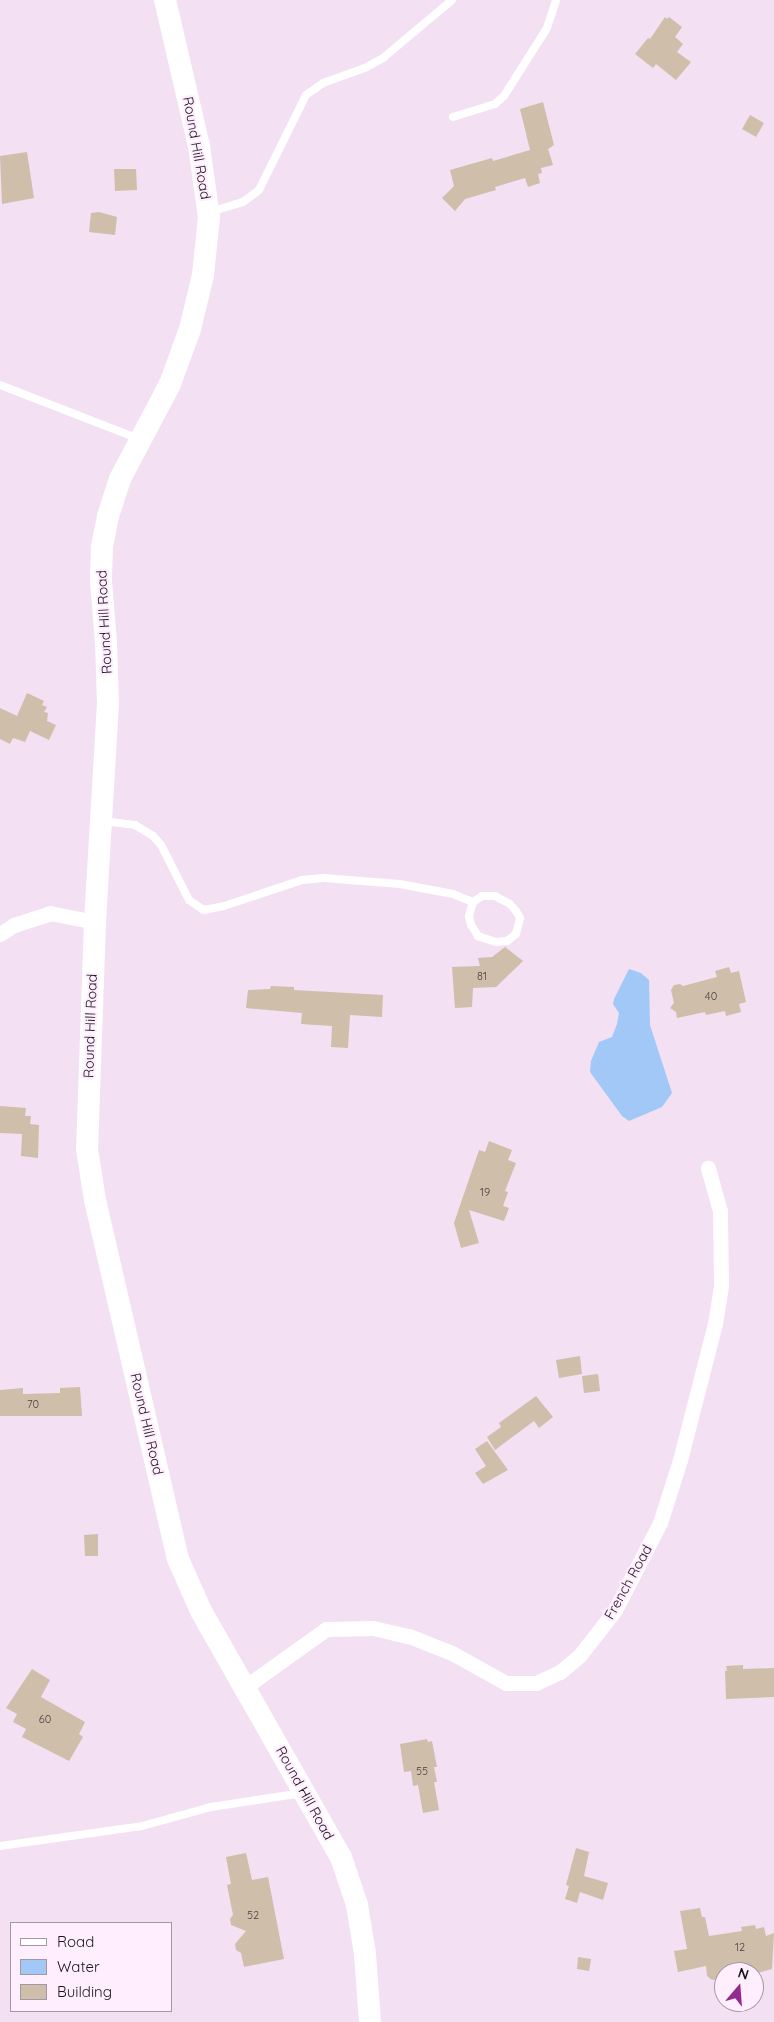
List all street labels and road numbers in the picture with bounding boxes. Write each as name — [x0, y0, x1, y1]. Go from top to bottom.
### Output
street label: Round Hill Road — [180, 95, 214, 201]
street label: Round Hill Road — [93, 570, 115, 674]
street label: Round Hill Road — [80, 974, 100, 1078]
street label: Round Hill Road — [127, 1371, 167, 1477]
street label: French Road — [601, 1542, 655, 1622]
street label: Round Hill Road — [272, 1743, 338, 1843]

